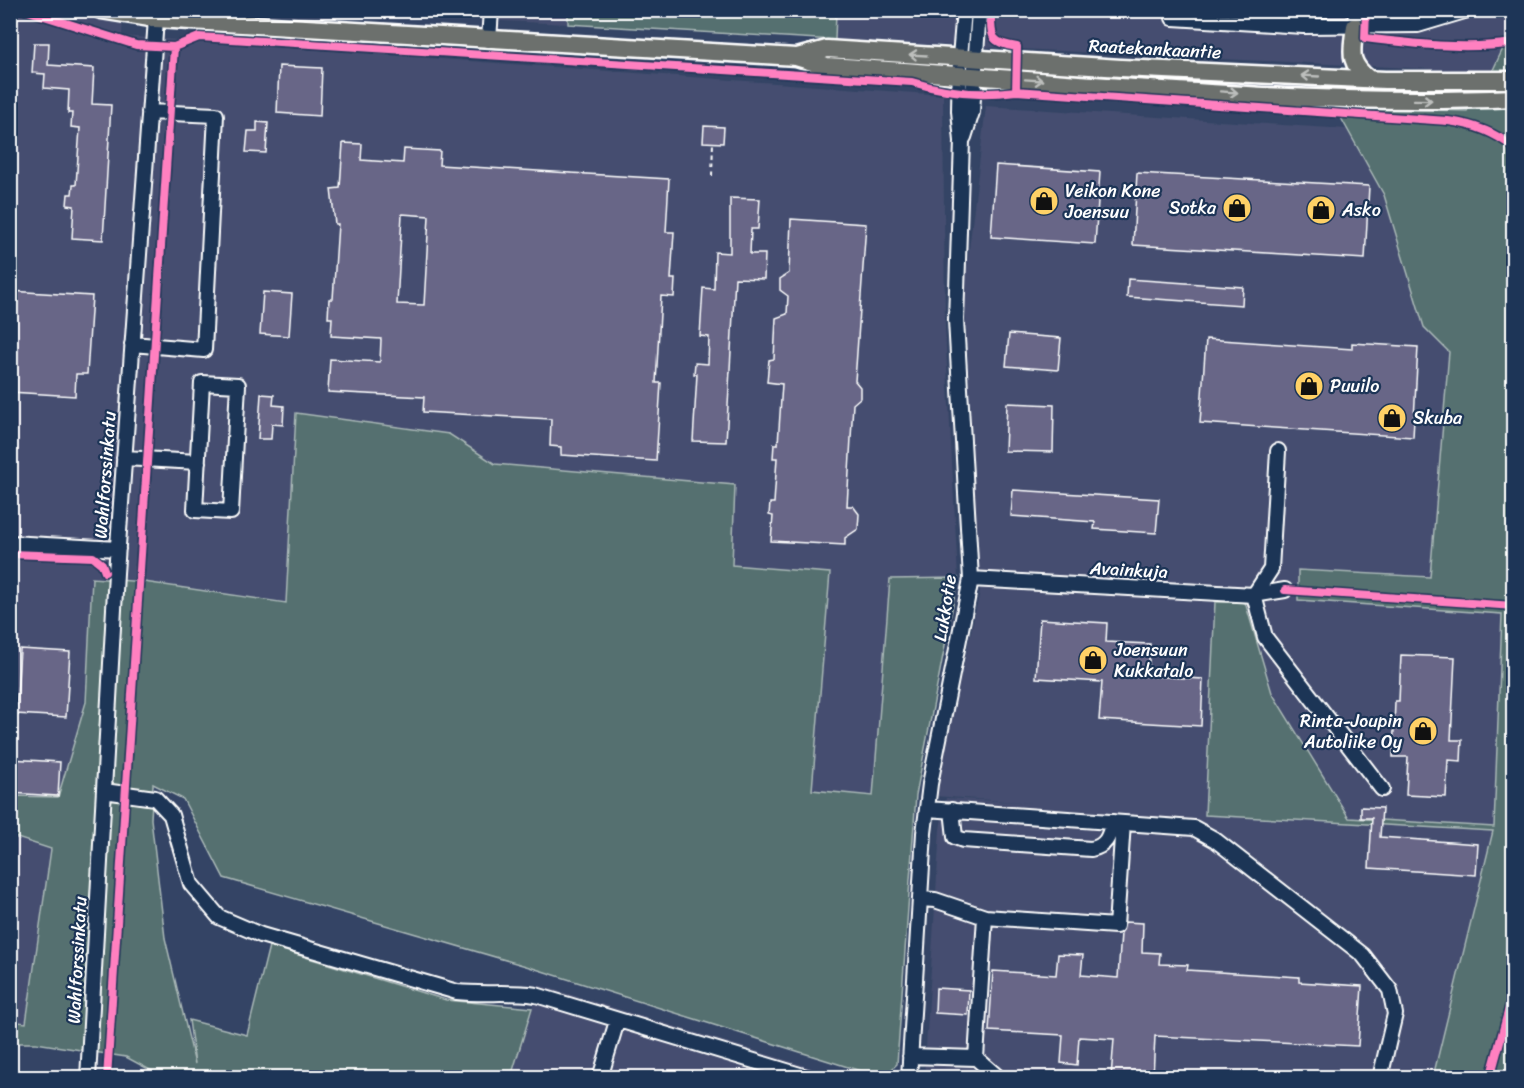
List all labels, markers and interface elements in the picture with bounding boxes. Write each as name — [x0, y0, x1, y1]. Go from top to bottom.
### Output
street label: Raatekankaantie — [1088, 30, 1222, 68]
one-way arrow — [908, 49, 928, 60]
one-way arrow — [1301, 71, 1321, 82]
one-way arrow — [1024, 75, 1043, 86]
one-way arrow — [1218, 87, 1238, 98]
one-way arrow — [1413, 94, 1433, 106]
place label: Veikon Kone Joensuu — [1064, 175, 1160, 228]
shop icon: Veikon Kone Joensuu — [1028, 185, 1060, 217]
place label: Sotka — [1169, 192, 1217, 224]
shop icon: Sotka — [1221, 192, 1253, 224]
shop icon: Asko — [1305, 194, 1337, 226]
place label: Asko — [1341, 194, 1381, 226]
shop icon: Puuilo — [1293, 370, 1325, 402]
place label: Puuilo — [1330, 370, 1379, 402]
shop icon: Skuba — [1376, 402, 1408, 434]
place label: Skuba — [1413, 402, 1463, 434]
street label: Wahlforssinkatu — [85, 410, 125, 540]
street label: Avainkuja — [1088, 552, 1169, 588]
street label: Lukkotie — [924, 572, 966, 644]
place label: Joensuun Kukkatalo — [1113, 634, 1193, 687]
shop icon: Joensuun Kukkatalo — [1077, 644, 1109, 676]
place label: Rinta-Joupin Autoliike Oy — [1300, 705, 1403, 758]
shop icon: Rinta-Joupin Autoliike Oy — [1407, 715, 1439, 747]
street label: Wahlforssinkatu — [58, 895, 96, 1025]

